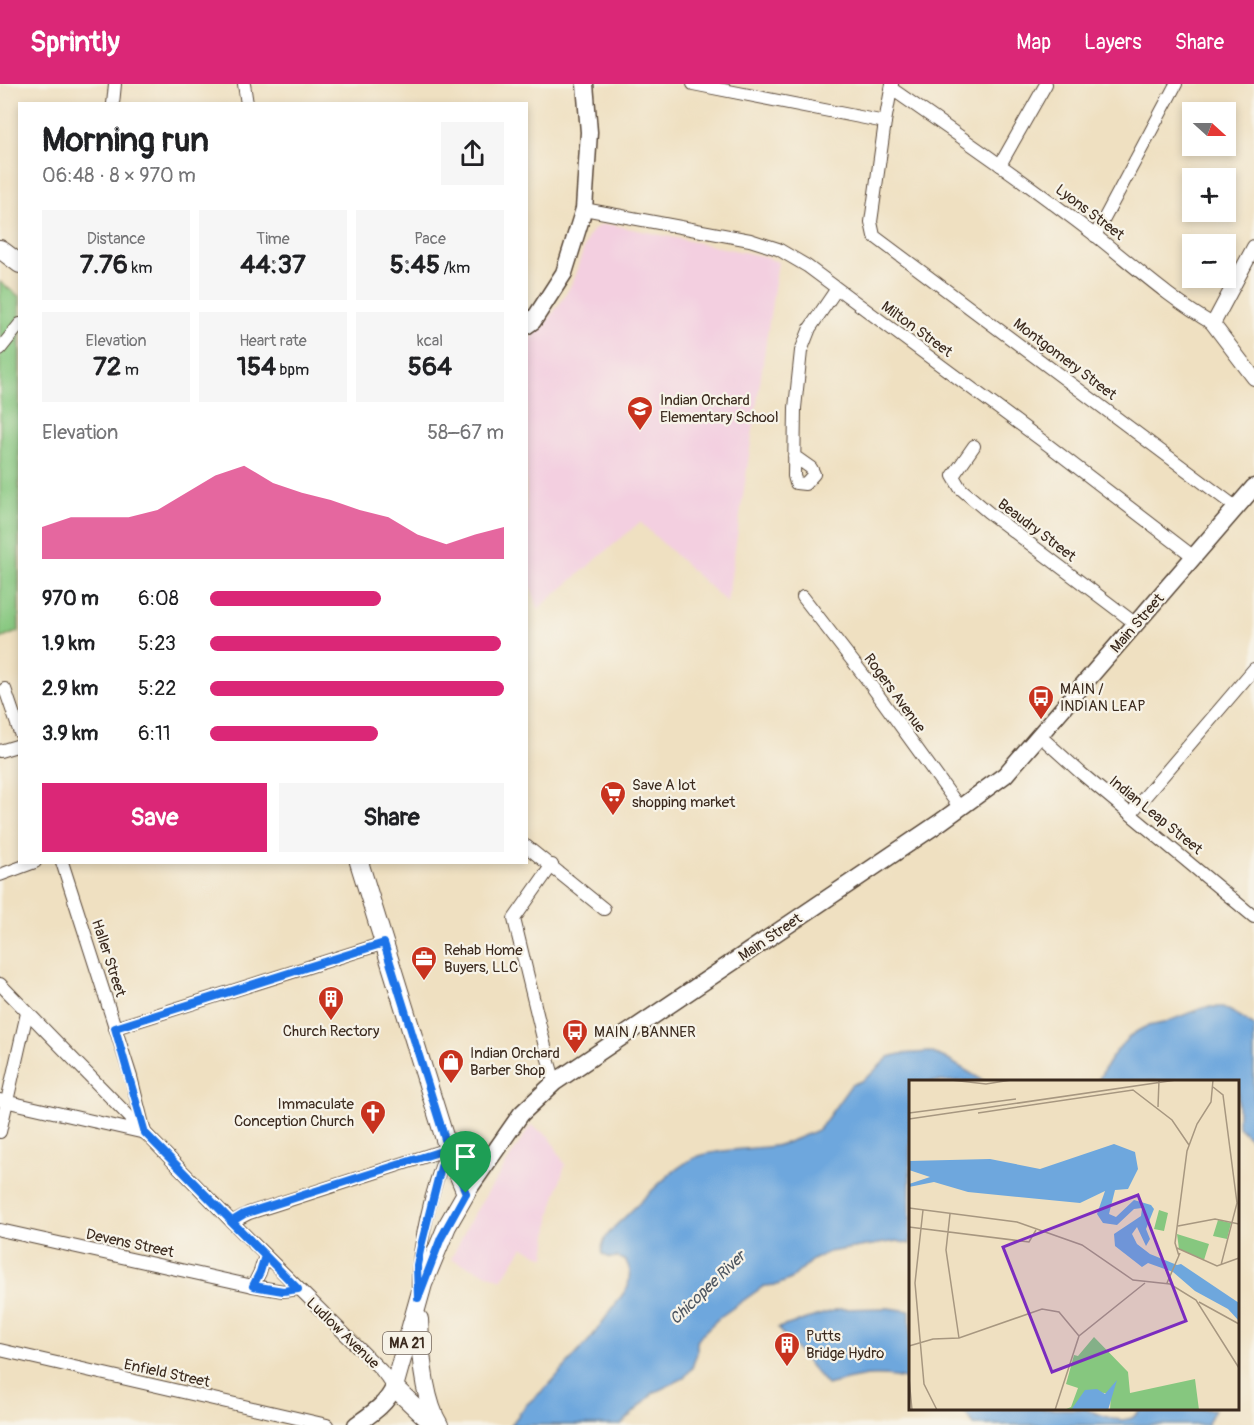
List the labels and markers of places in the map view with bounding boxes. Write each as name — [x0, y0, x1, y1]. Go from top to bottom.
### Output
place label: Indian Orchard Elementary School — [660, 391, 779, 427]
school or university icon: Indian Orchard Elementary School — [625, 394, 655, 432]
place label: MAIN / INDIAN LEAP — [1060, 680, 1145, 716]
bus stop icon: MAIN / INDIAN LEAP — [1026, 683, 1056, 721]
place label: Save A lot shopping market — [632, 776, 736, 812]
supermarket icon: Save A lot shopping market — [598, 779, 628, 817]
place label: Rehab Home Buyers, LLC — [444, 941, 523, 977]
office icon: Rehab Home Buyers, LLC — [409, 944, 439, 982]
building icon: Church Rectory — [316, 984, 346, 1022]
bus stop icon: MAIN / BANNER — [560, 1017, 590, 1055]
place label: Church Rectory — [283, 1022, 380, 1041]
place label: MAIN / BANNER — [594, 1023, 696, 1042]
place label: Indian Orchard Barber Shop — [470, 1044, 560, 1080]
shop icon: Indian Orchard Barber Shop — [436, 1047, 466, 1085]
place label: Immaculate Conception Church — [234, 1095, 355, 1131]
church icon: Immaculate Conception Church — [358, 1098, 388, 1136]
pin — [440, 1131, 491, 1193]
place label: Putts Bridge Hydro — [806, 1327, 884, 1363]
building icon: Putts Bridge Hydro — [772, 1330, 802, 1368]

